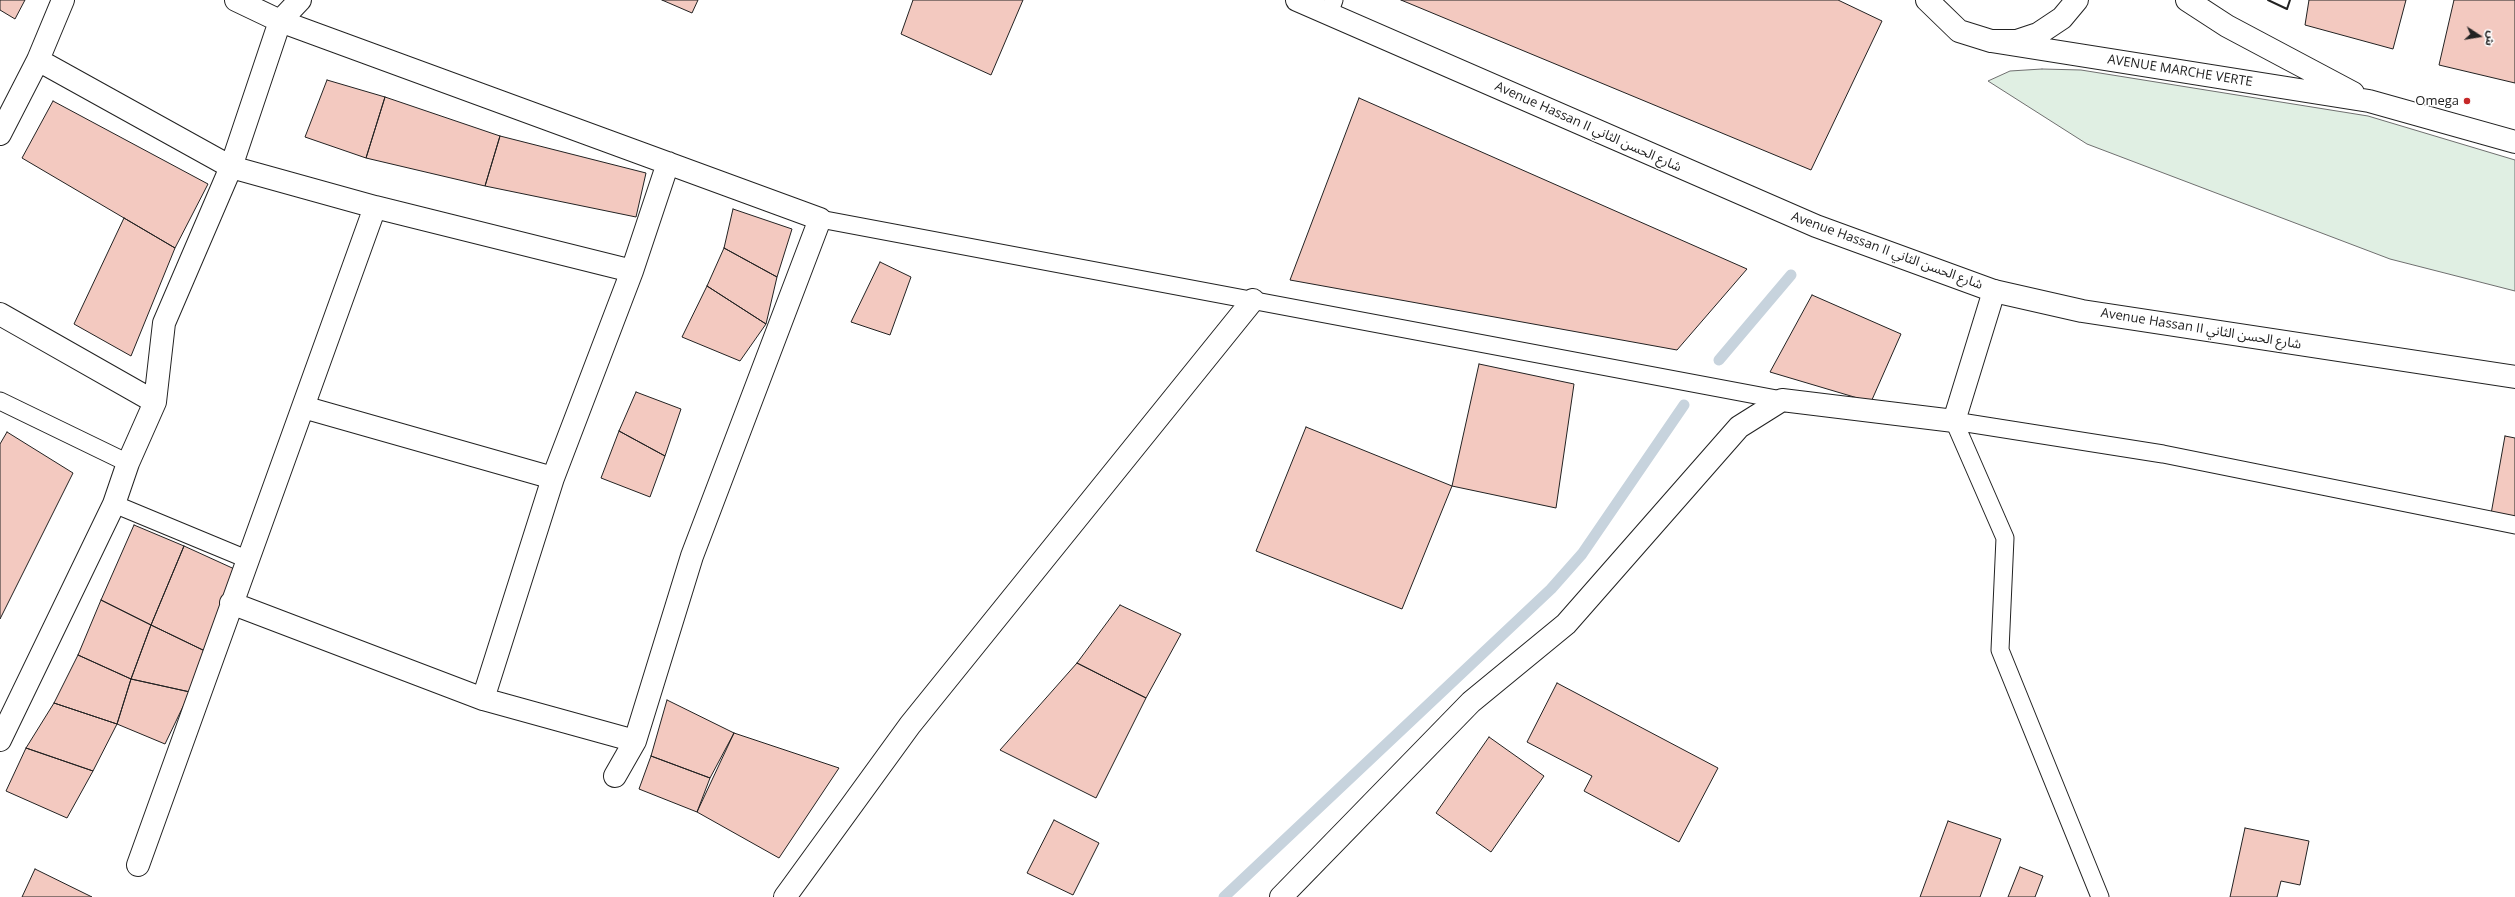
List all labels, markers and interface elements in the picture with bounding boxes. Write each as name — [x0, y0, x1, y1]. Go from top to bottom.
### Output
north arrow — [2459, 16, 2499, 56]
text: ش — [2482, 30, 2500, 48]
street label: AVENUE MARCHE VERTE — [2106, 52, 2254, 90]
street label: Avenue Hassan II شارع الحسن الثاني — [1492, 79, 1684, 175]
place label: Omega — [2415, 93, 2459, 109]
marker: Omega — [2462, 96, 2472, 106]
street label: Avenue Hassan II شارع الحسن الثاني — [1789, 209, 1985, 293]
street label: Avenue Hassan II شارع الحسن الثاني — [2100, 305, 2302, 353]

